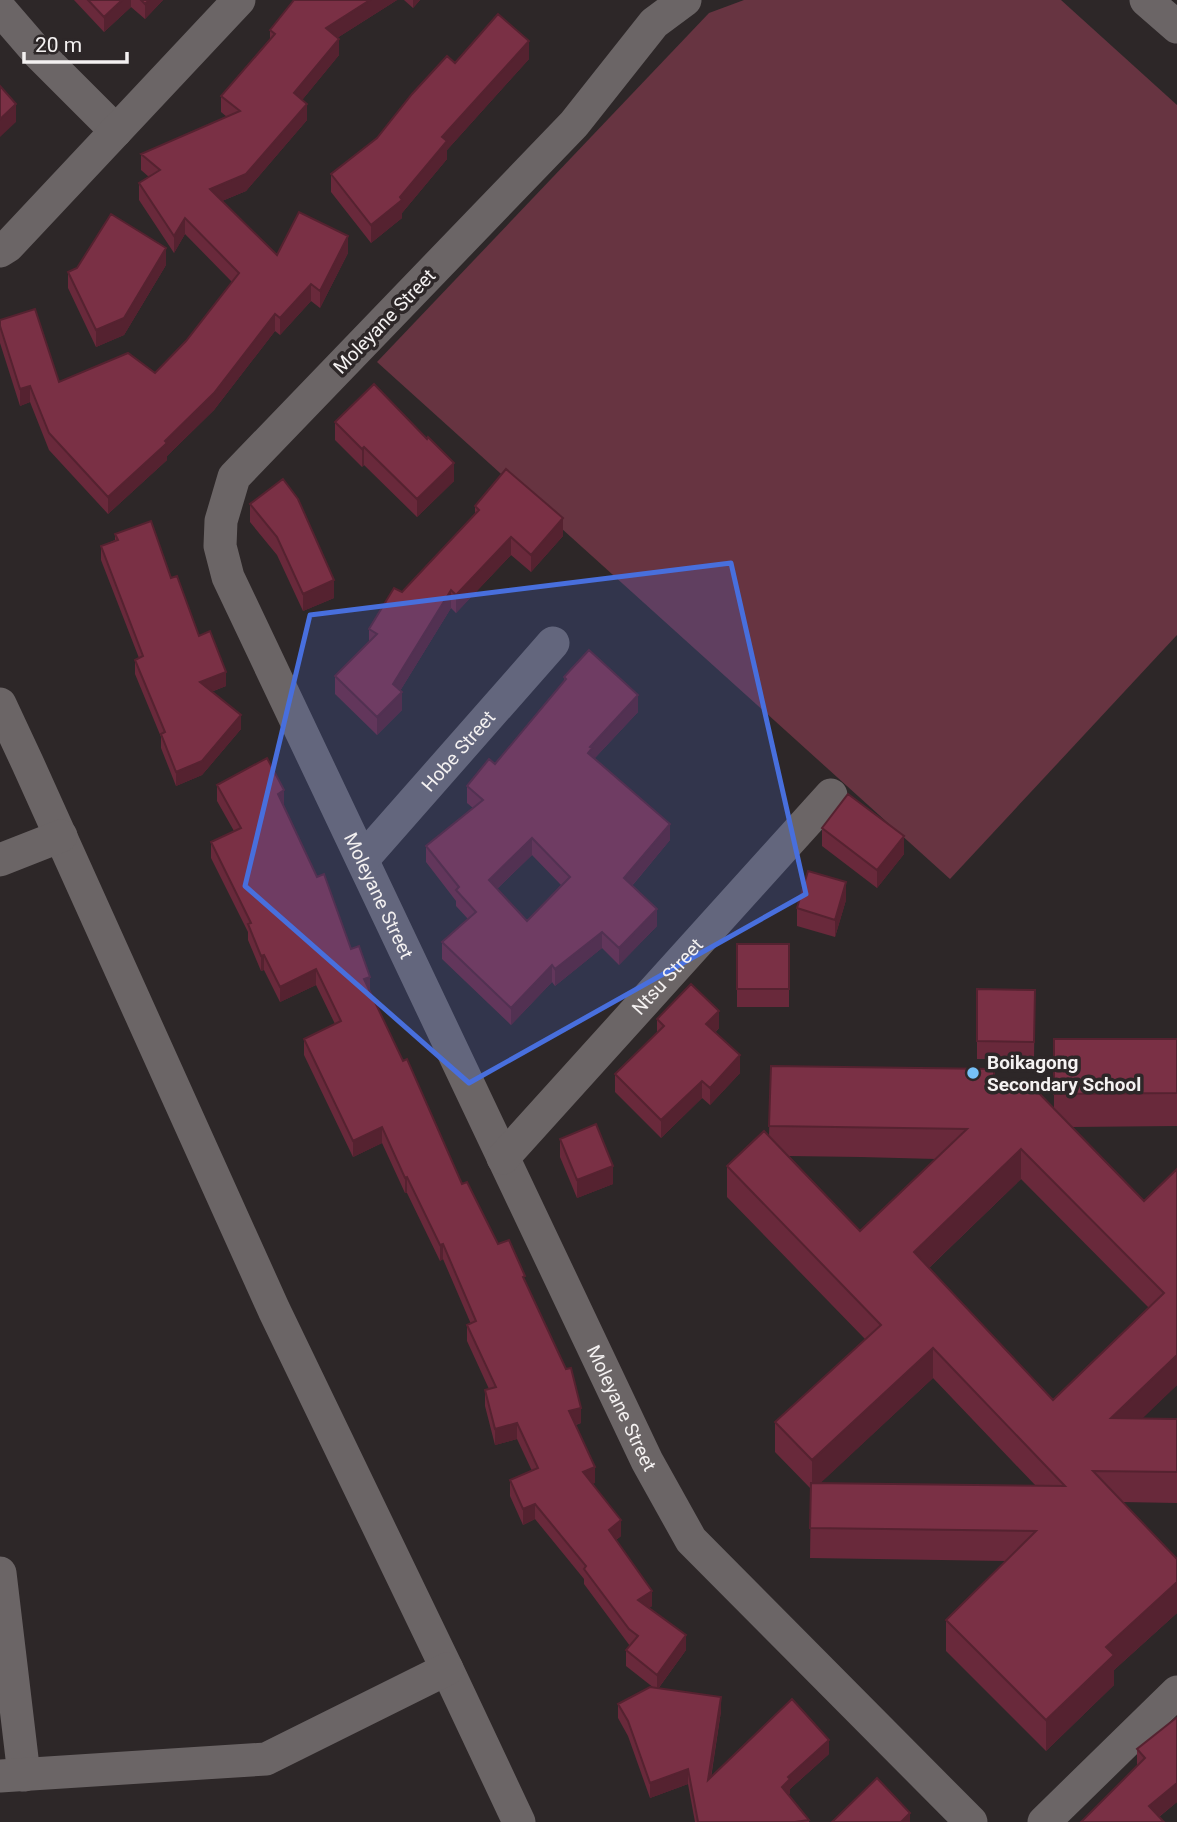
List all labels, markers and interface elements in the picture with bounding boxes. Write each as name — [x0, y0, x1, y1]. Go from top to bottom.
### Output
scale bar — [24, 21, 128, 65]
text: 20 m — [35, 33, 82, 57]
street label: Moleyane Street — [329, 264, 440, 378]
street label: Hobe Street — [417, 706, 500, 796]
street label: Moleyane Street — [339, 829, 418, 962]
street label: Ntsu Street — [627, 934, 708, 1019]
place label: Boikagong Secondary School — [987, 1051, 1141, 1096]
marker: Boikagong Secondary School — [965, 1065, 981, 1081]
street label: Moleyane Street — [582, 1341, 661, 1475]

